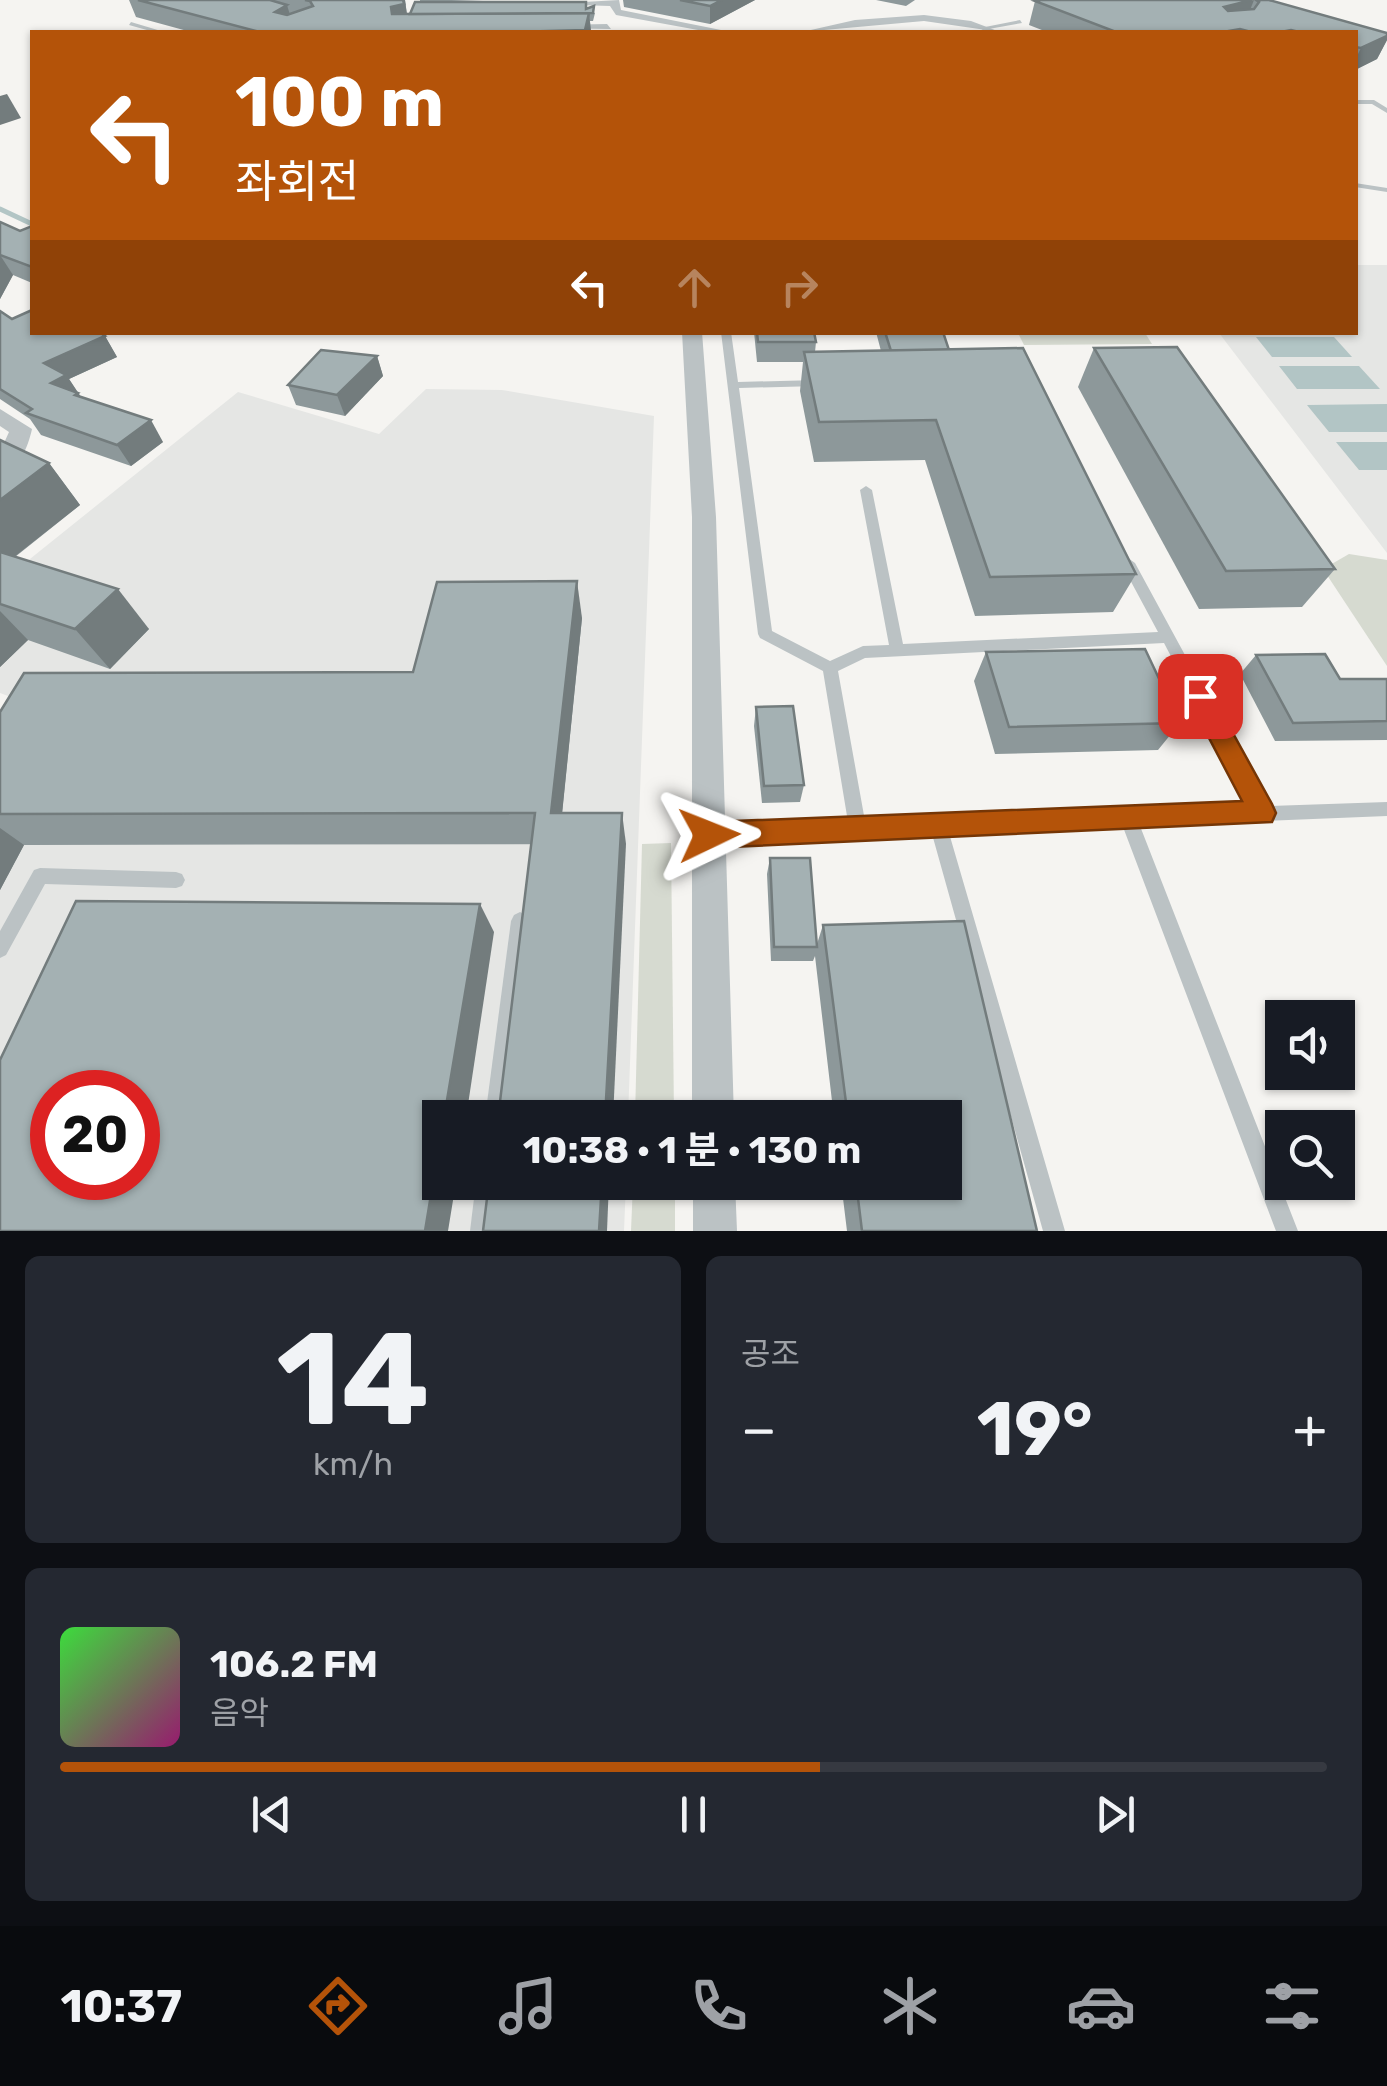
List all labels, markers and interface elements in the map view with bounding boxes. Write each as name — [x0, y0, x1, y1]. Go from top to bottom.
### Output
text: 100 m — [235, 61, 444, 144]
icon: left — [70, 70, 200, 200]
text: 좌회전 — [235, 155, 359, 208]
icon: left — [562, 260, 617, 315]
icon: ahead — [667, 260, 722, 315]
icon: right — [772, 260, 827, 315]
pin — [1158, 654, 1243, 739]
icon: arrive — [1173, 669, 1228, 724]
position arrow — [657, 783, 761, 887]
map controls — [1265, 1000, 1355, 1200]
button: sound — [1265, 1000, 1355, 1090]
speed limit sign: 20 — [30, 1070, 160, 1200]
button: search — [1265, 1110, 1355, 1200]
text: 10:38 · 1 분 · 130 m — [523, 1127, 861, 1173]
text: 14 — [276, 1302, 430, 1457]
text: 공조 — [741, 1335, 800, 1373]
text: 19° — [977, 1385, 1093, 1474]
text: − — [741, 1397, 777, 1462]
text: + — [1293, 1397, 1327, 1462]
text: km/h — [313, 1445, 393, 1483]
text: 106.2 FM — [210, 1641, 378, 1687]
text: 음악 — [210, 1694, 269, 1732]
icon: previous — [244, 1787, 299, 1842]
icon: pause — [666, 1787, 721, 1842]
icon: next — [1088, 1787, 1143, 1842]
icon: directions — [303, 1971, 373, 2041]
icon: music — [493, 1971, 563, 2041]
icon: phone — [684, 1971, 754, 2041]
icon: climate — [875, 1971, 945, 2041]
icon: car — [1066, 1971, 1136, 2041]
icon: filters — [1257, 1971, 1327, 2041]
text: 10:37 — [60, 1980, 182, 2033]

